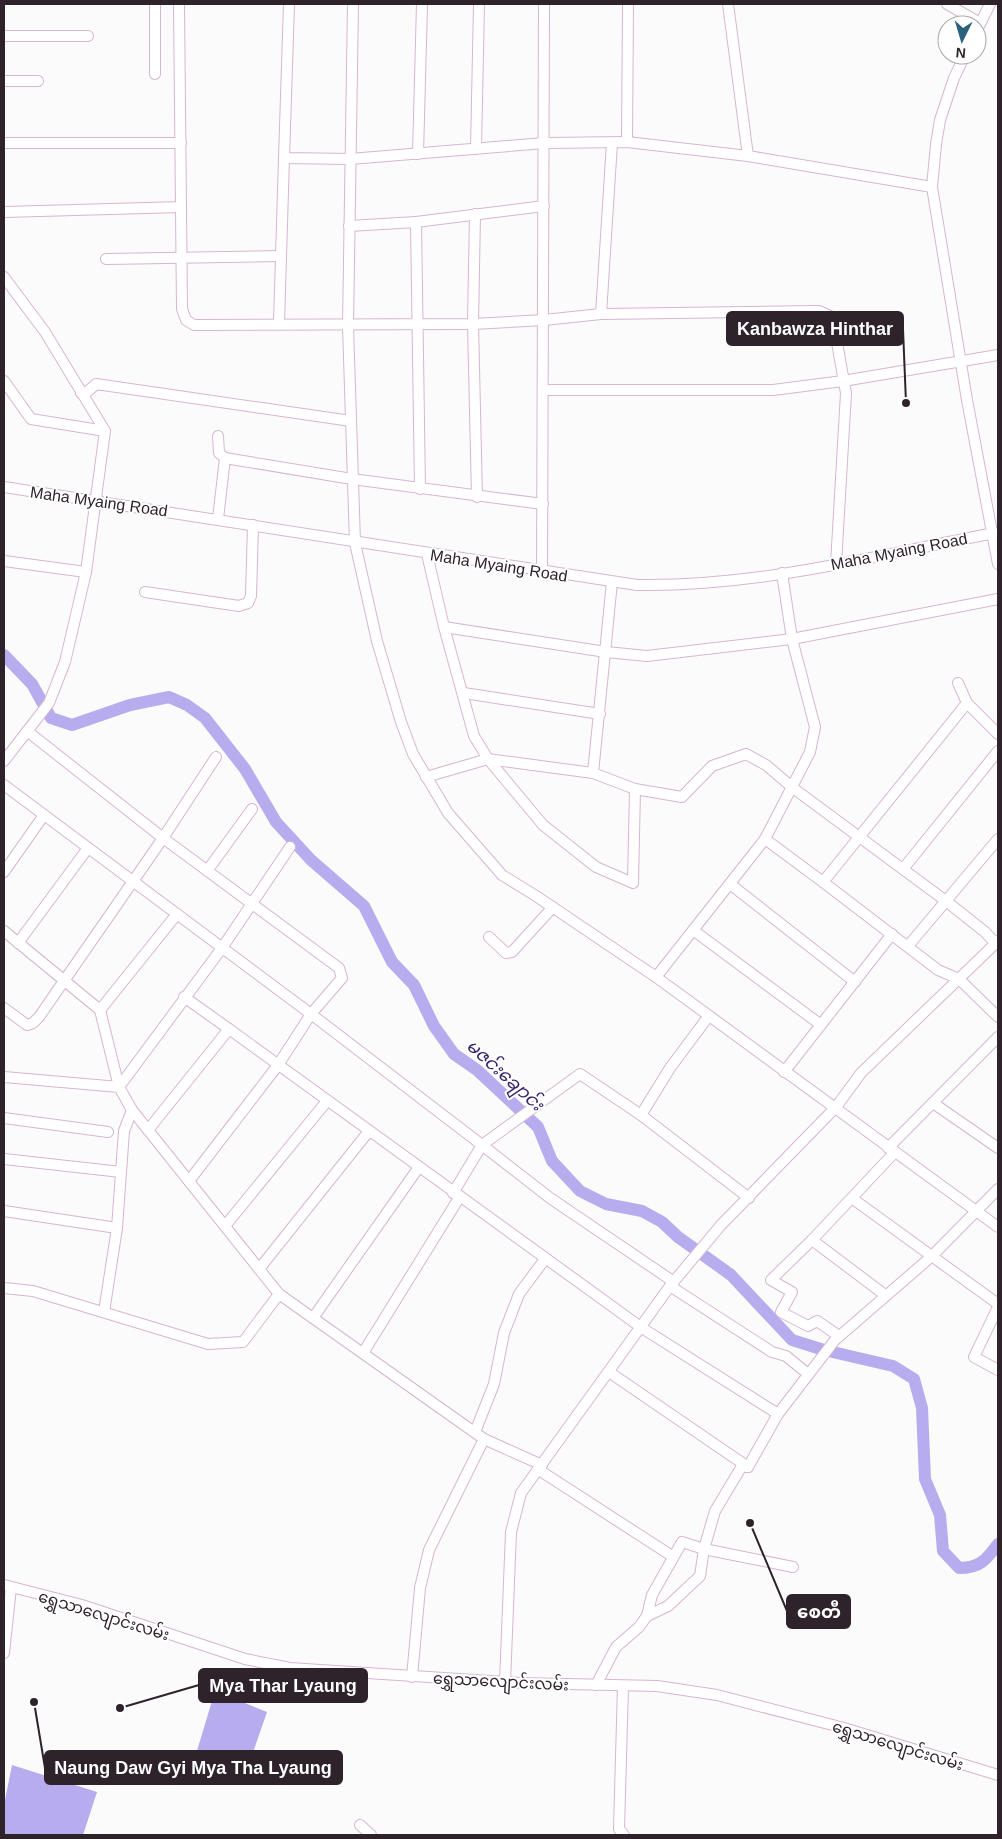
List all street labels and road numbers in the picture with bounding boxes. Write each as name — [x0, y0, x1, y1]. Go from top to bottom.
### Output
street label: Maha Myaing Road — [29, 483, 169, 520]
street label: Maha Myaing Road — [829, 530, 969, 573]
street label: Maha Myaing Road — [429, 546, 569, 585]
street label: ရွှေသာလျောင်းလမ်း — [35, 1585, 172, 1648]
street label: ရွှေသာလျောင်းလမ်း — [432, 1666, 569, 1699]
street label: ရွှေသာလျောင်းလမ်း — [829, 1715, 966, 1778]

